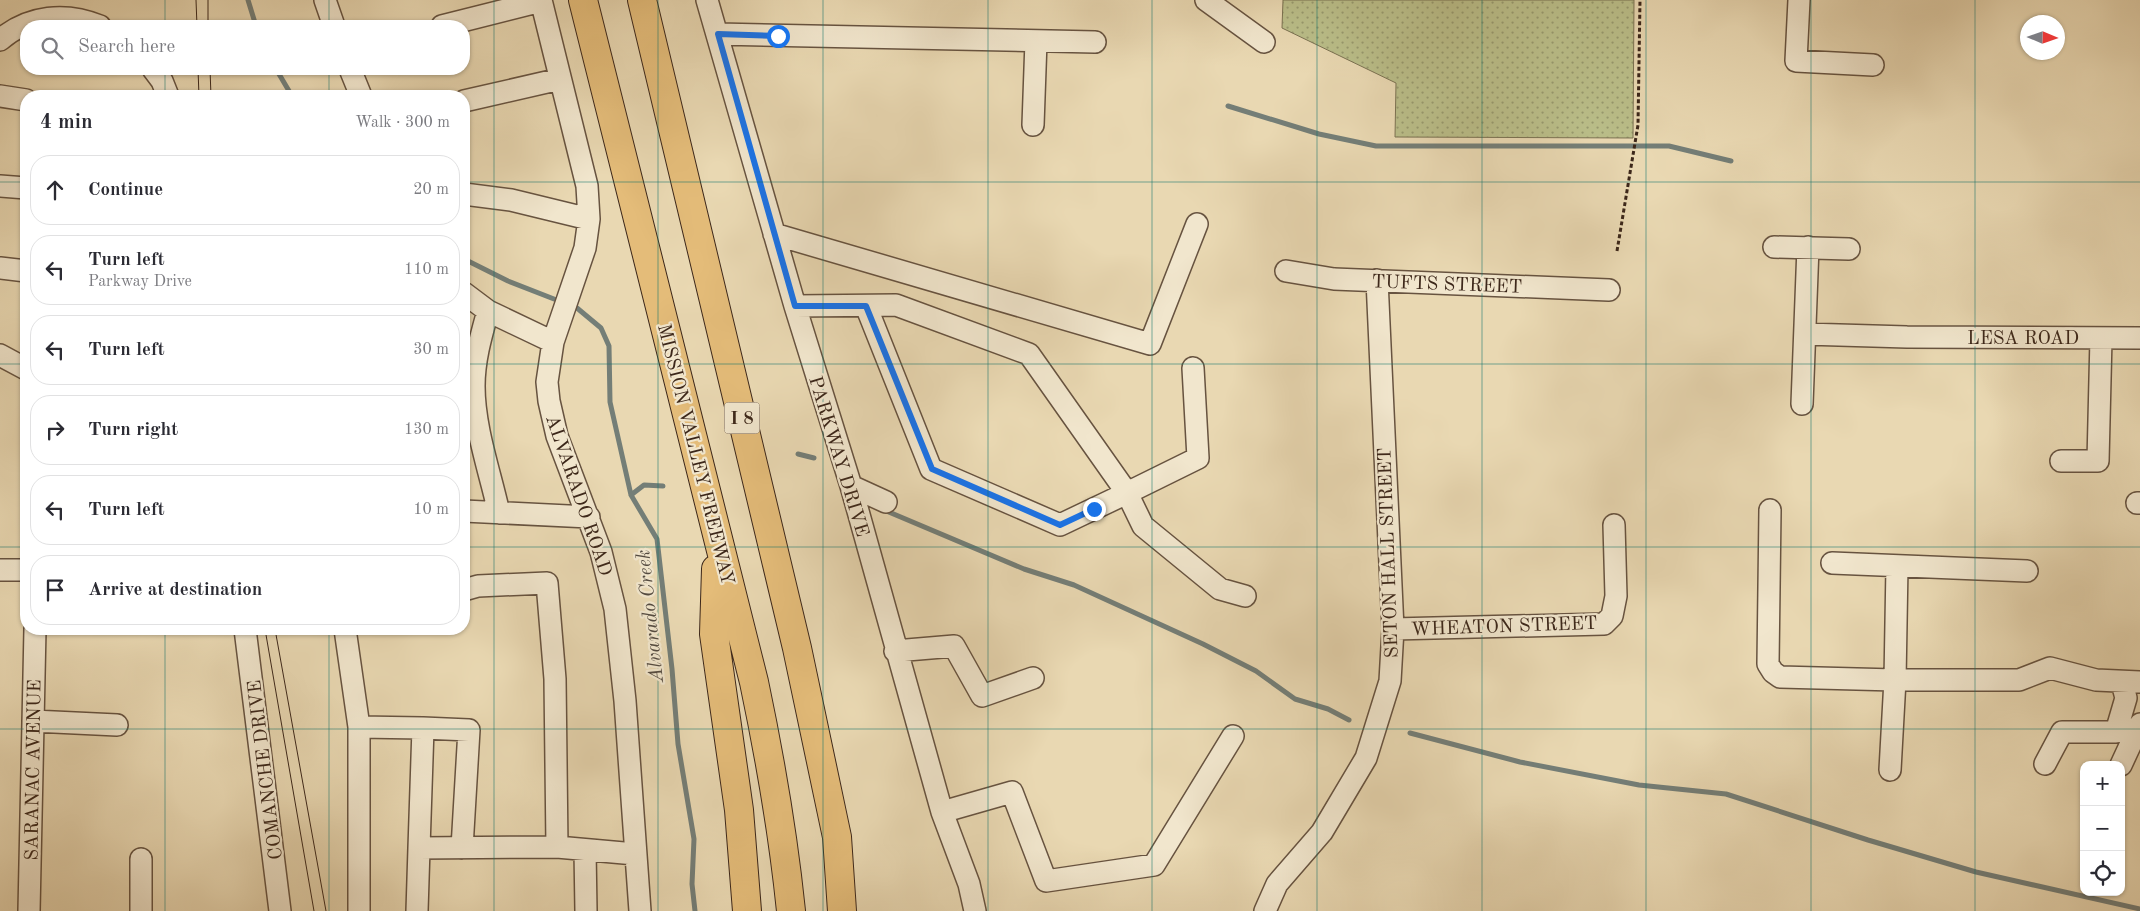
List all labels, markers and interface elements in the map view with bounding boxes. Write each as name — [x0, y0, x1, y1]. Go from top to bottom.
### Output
north arrow — [2020, 15, 2065, 60]
search box — [20, 20, 470, 75]
route start — [767, 25, 790, 48]
icon: search — [38, 34, 66, 62]
text: Search here — [78, 38, 175, 57]
text: 4 min — [40, 112, 93, 133]
text: Walk · 300 m — [355, 115, 450, 131]
icon: ahead — [41, 176, 69, 204]
text: Continue — [88, 181, 163, 200]
text: 20 m — [413, 182, 449, 198]
text: Turn left — [88, 251, 165, 270]
icon: left — [41, 256, 69, 284]
text: 110 m — [404, 262, 449, 278]
street label: TUFTS STREET — [1371, 273, 1523, 298]
text: Parkway Drive — [88, 274, 192, 290]
street label: MISSION VALLEY FREEWAY — [653, 322, 736, 587]
street label: LESA ROAD — [1967, 330, 2079, 349]
icon: left — [41, 336, 69, 364]
text: Turn left — [88, 341, 165, 360]
text: 30 m — [413, 342, 449, 358]
street label: PARKWAY DRIVE — [804, 374, 871, 539]
road number: I 8 — [724, 402, 760, 433]
street label: ALVARADO ROAD — [541, 413, 614, 579]
icon: right — [41, 416, 69, 444]
text: Turn right — [88, 421, 178, 440]
text: 130 m — [404, 422, 449, 438]
street label: SETON HALL STREET — [1376, 447, 1403, 659]
icon: left — [41, 496, 69, 524]
route end — [1083, 498, 1106, 521]
text: Turn left — [88, 501, 165, 520]
text: 10 m — [413, 502, 449, 518]
water label: Alvarado Creek — [634, 548, 668, 684]
icon: arrive — [41, 576, 69, 604]
text: Arrive at destination — [88, 581, 262, 600]
street label: WHEATON STREET — [1410, 615, 1598, 640]
street label: SARANAC AVENUE — [23, 679, 46, 861]
street label: COMANCHE DRIVE — [246, 679, 287, 861]
map controls — [2080, 761, 2125, 896]
button: + — [2080, 761, 2125, 806]
button: − — [2080, 806, 2125, 851]
button: locate — [2080, 851, 2125, 896]

